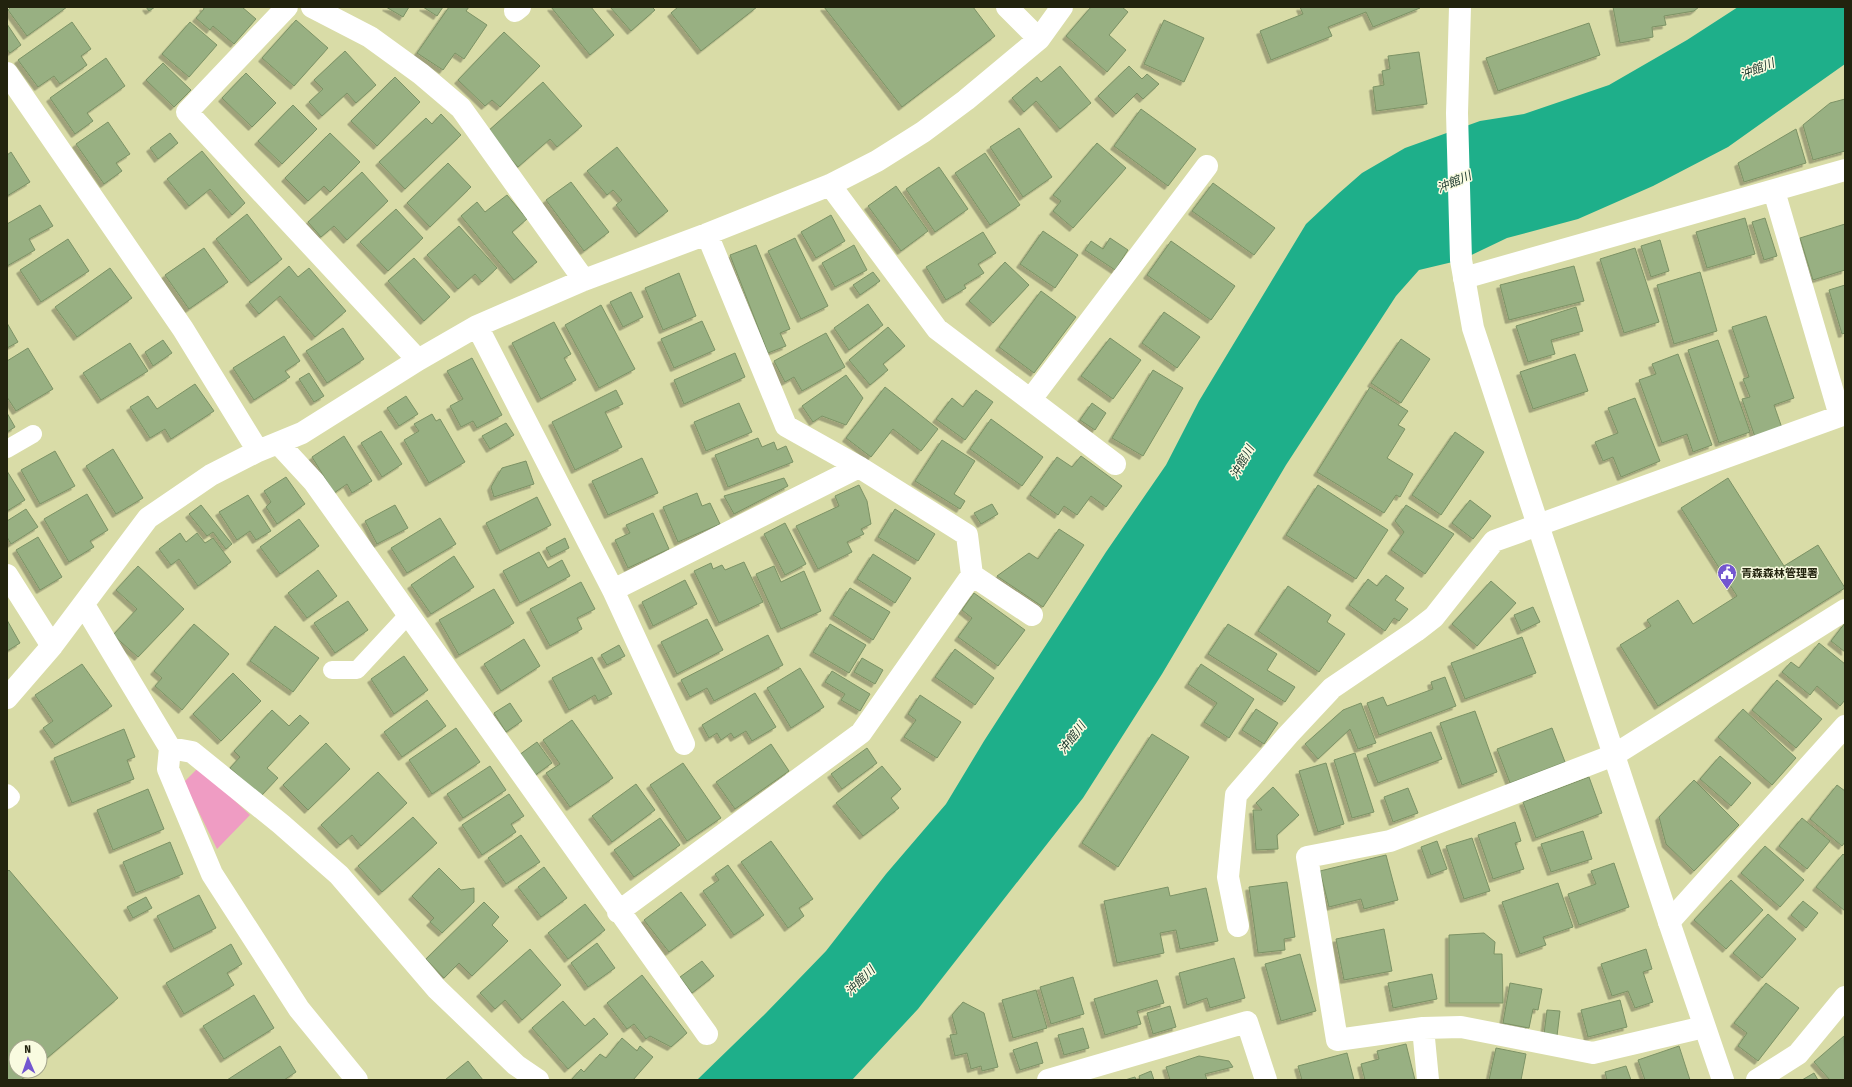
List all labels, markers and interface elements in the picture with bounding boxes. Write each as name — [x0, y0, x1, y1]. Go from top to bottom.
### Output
water label: 沖館川 — [1738, 55, 1778, 82]
water label: 沖館川 — [1435, 168, 1475, 195]
water label: 沖館川 — [1227, 441, 1258, 481]
public building icon: 青森森林管理署 — [1716, 562, 1738, 590]
place label: 青森森林管理署 — [1741, 567, 1818, 580]
water label: 沖館川 — [1056, 718, 1090, 757]
water label: 沖館川 — [842, 962, 879, 999]
north arrow — [8, 1039, 48, 1079]
text: N — [24, 1043, 31, 1056]

